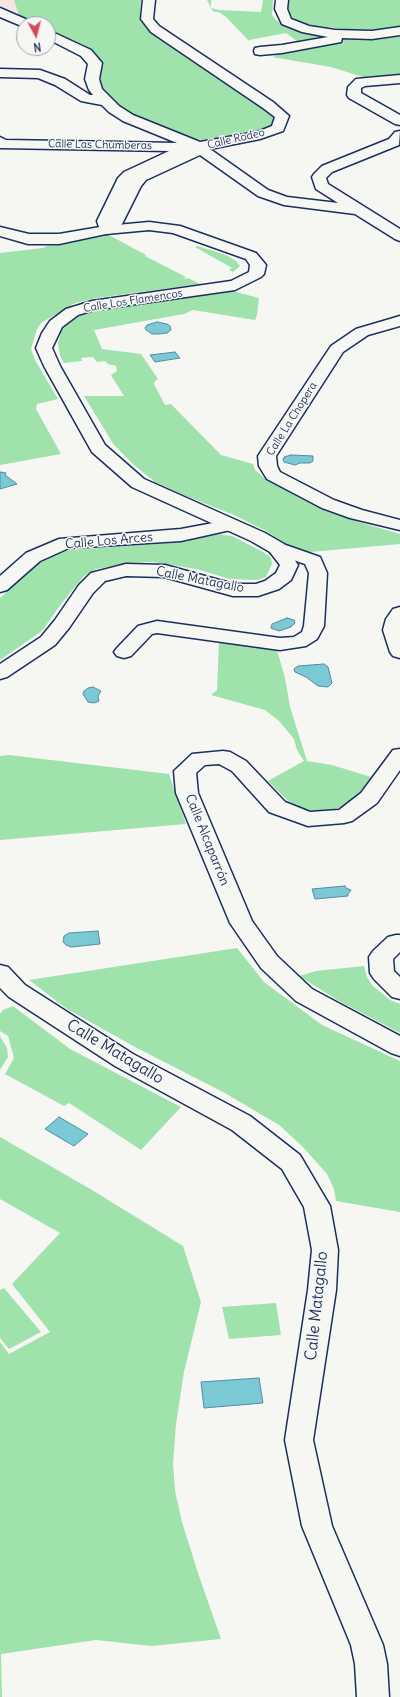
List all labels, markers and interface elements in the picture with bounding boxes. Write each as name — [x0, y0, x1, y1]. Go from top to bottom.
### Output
north arrow — [16, 16, 56, 56]
text: N — [33, 40, 42, 54]
street label: Calle Rodeo — [206, 126, 266, 152]
street label: Calle Las Chumberas — [48, 137, 152, 153]
street label: Calle Los Flamencos — [83, 287, 183, 315]
street label: Calle La Chopera — [264, 380, 320, 458]
street label: Calle Los Arces — [65, 529, 153, 553]
street label: Calle Matagallo — [155, 564, 245, 596]
street label: Calle Alcaparrón — [182, 792, 232, 888]
street label: Calle Matagallo — [63, 1015, 167, 1089]
street label: Calle Matagallo — [302, 1250, 332, 1362]

